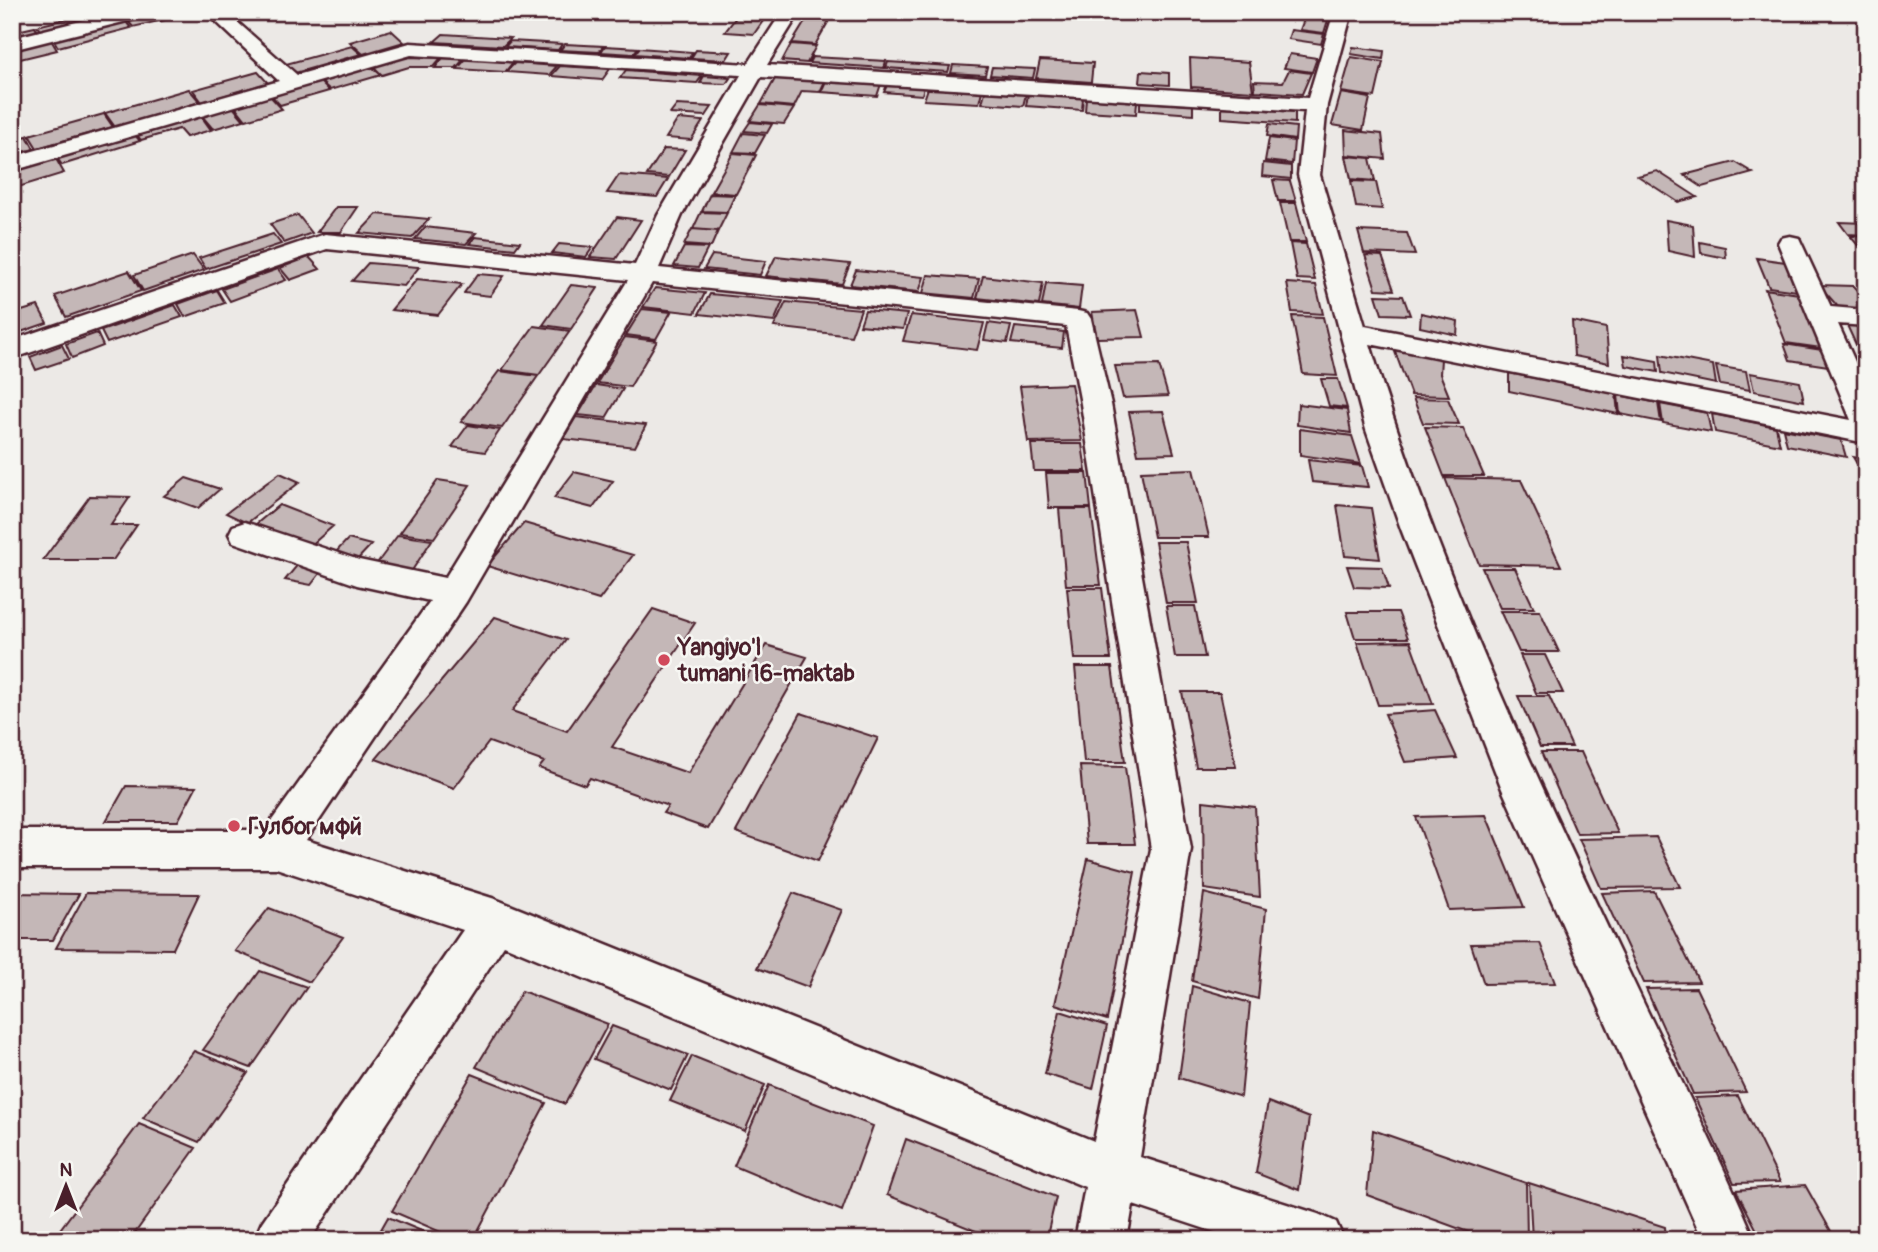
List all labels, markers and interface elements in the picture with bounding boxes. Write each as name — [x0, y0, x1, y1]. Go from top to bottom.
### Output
place label: Yangiyo'l tumani 16-maktab — [677, 633, 855, 688]
marker: Yangiyo'l tumani 16-maktab — [656, 652, 672, 668]
place label: Гулбог мфй — [248, 812, 362, 841]
marker: Гулбог мфй — [226, 818, 242, 834]
north arrow — [32, 1150, 102, 1220]
text: N — [60, 1158, 73, 1182]

